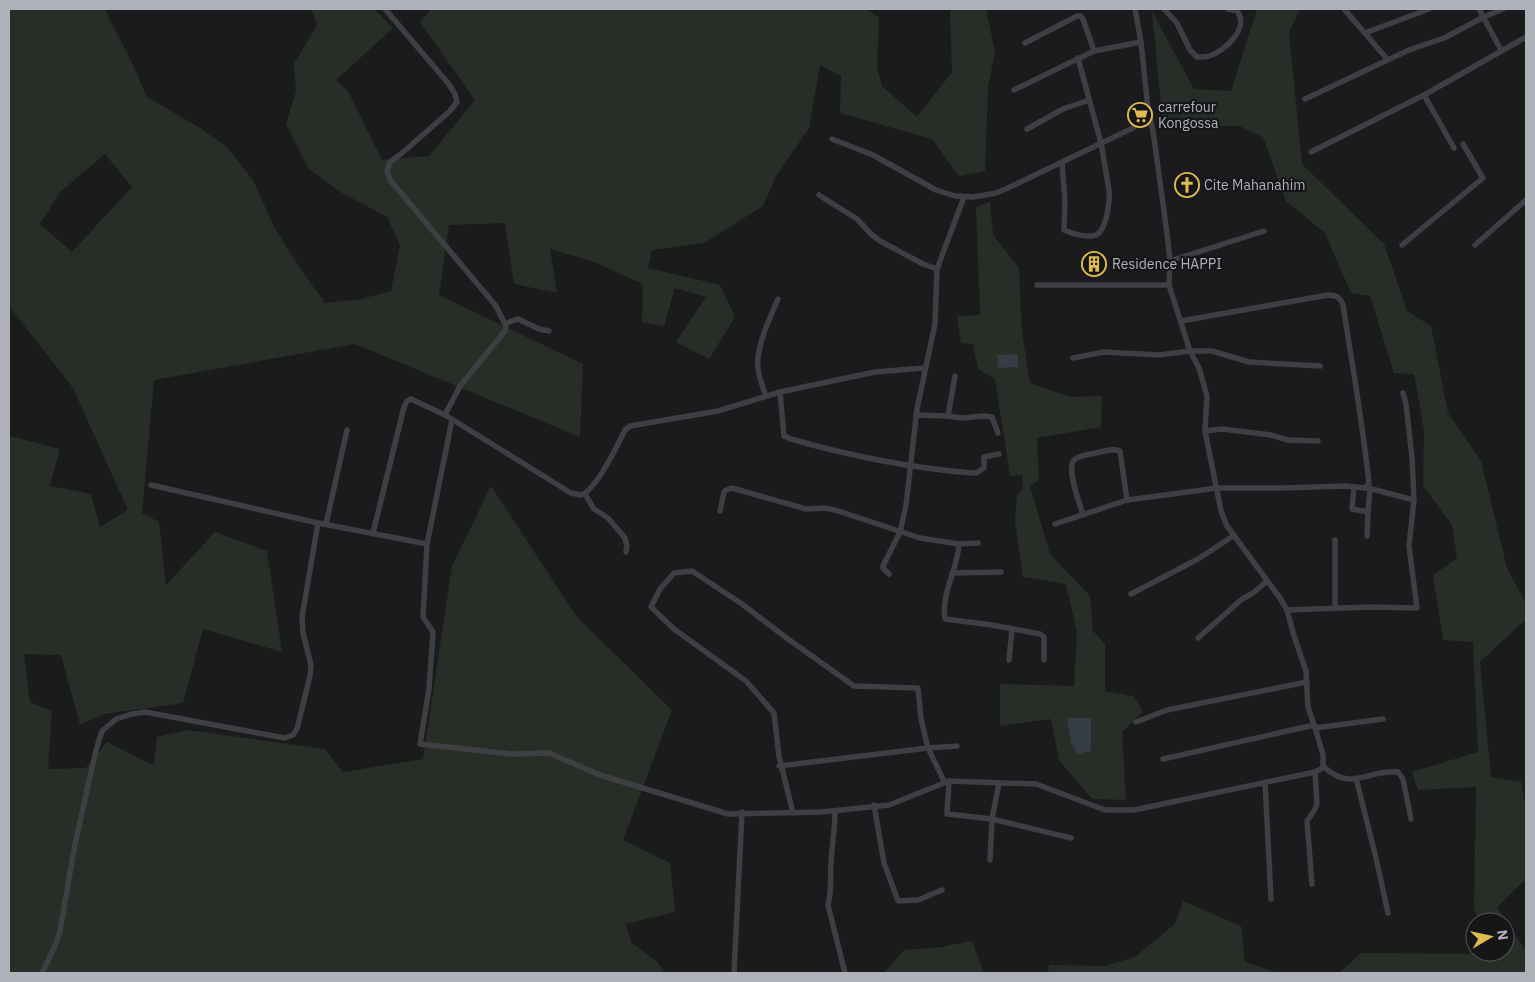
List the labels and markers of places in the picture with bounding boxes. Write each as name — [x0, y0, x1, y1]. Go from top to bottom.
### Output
place label: carrefour Kongossa — [1158, 98, 1219, 132]
supermarket icon: carrefour Kongossa — [1127, 102, 1153, 128]
church icon: Cite Mahanahim — [1174, 172, 1200, 198]
place label: Cite Mahanahim — [1204, 176, 1305, 194]
building icon: Residence HAPPI — [1081, 251, 1107, 277]
place label: Residence HAPPI — [1112, 255, 1222, 273]

